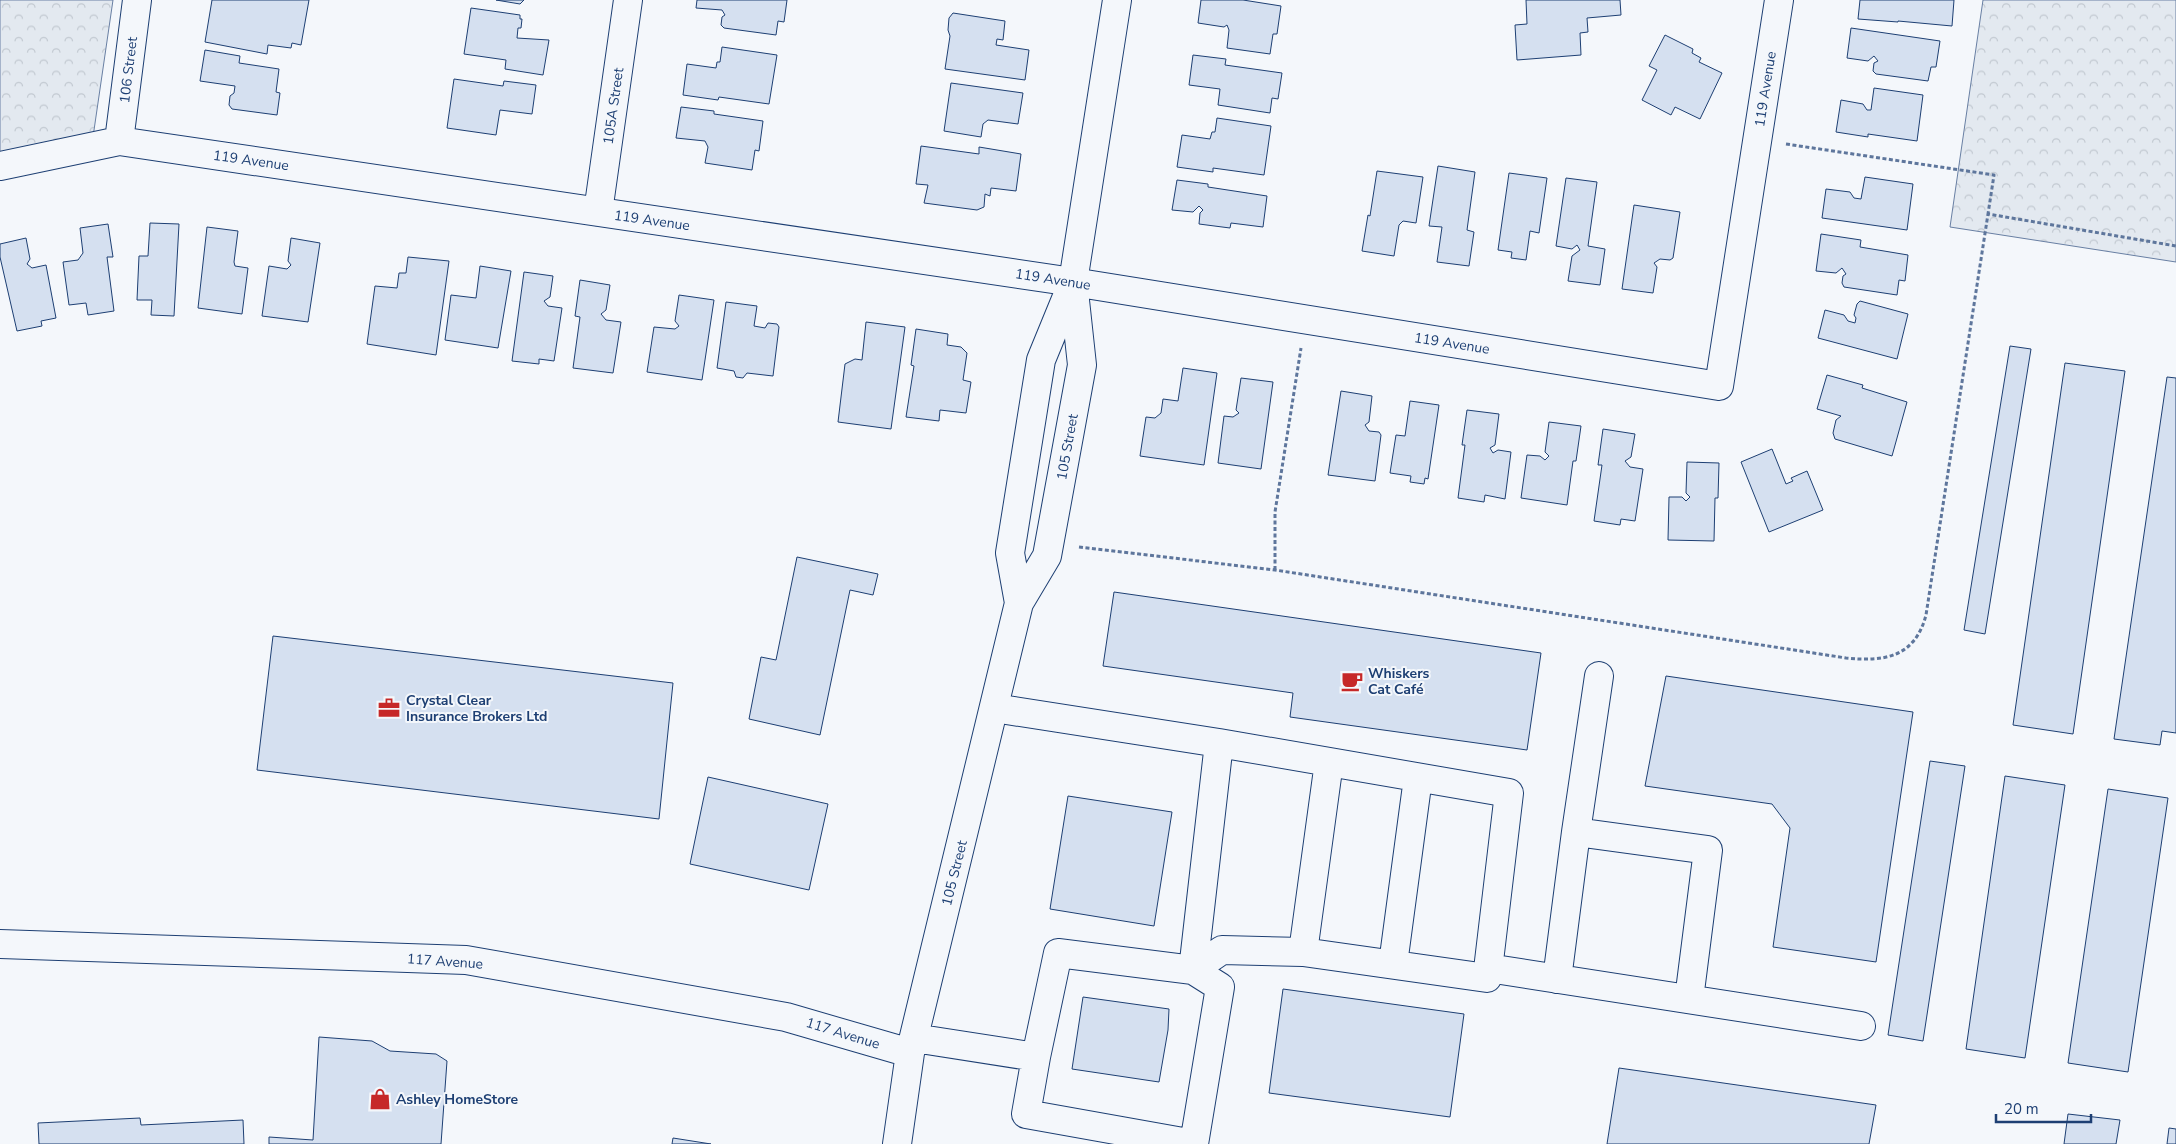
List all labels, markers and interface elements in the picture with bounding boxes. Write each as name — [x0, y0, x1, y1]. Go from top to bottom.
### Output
street label: 106 Street — [115, 36, 142, 104]
street label: 119 Avenue — [1750, 50, 1781, 128]
street label: 105A Street — [599, 66, 628, 146]
street label: 119 Avenue — [212, 146, 290, 175]
street label: 119 Avenue — [613, 206, 691, 235]
street label: 119 Avenue — [1014, 264, 1092, 295]
street label: 119 Avenue — [1413, 328, 1491, 359]
street label: 105 Street — [1052, 412, 1083, 482]
place label: Whiskers Cat Café — [1368, 664, 1430, 699]
cafe icon: Whiskers Cat Café — [1339, 668, 1365, 694]
place label: Crystal Clear Insurance Brokers Ltd — [406, 691, 547, 726]
office icon: Crystal Clear Insurance Brokers Ltd — [376, 695, 402, 721]
street label: 105 Street — [937, 838, 972, 908]
street label: 117 Avenue — [406, 949, 484, 974]
street label: 117 Avenue — [804, 1013, 882, 1054]
shop icon: Ashley HomeStore — [367, 1086, 393, 1112]
place label: Ashley HomeStore — [396, 1090, 519, 1109]
scale bar — [1996, 1092, 2091, 1124]
text: 20 m — [2004, 1099, 2039, 1119]

